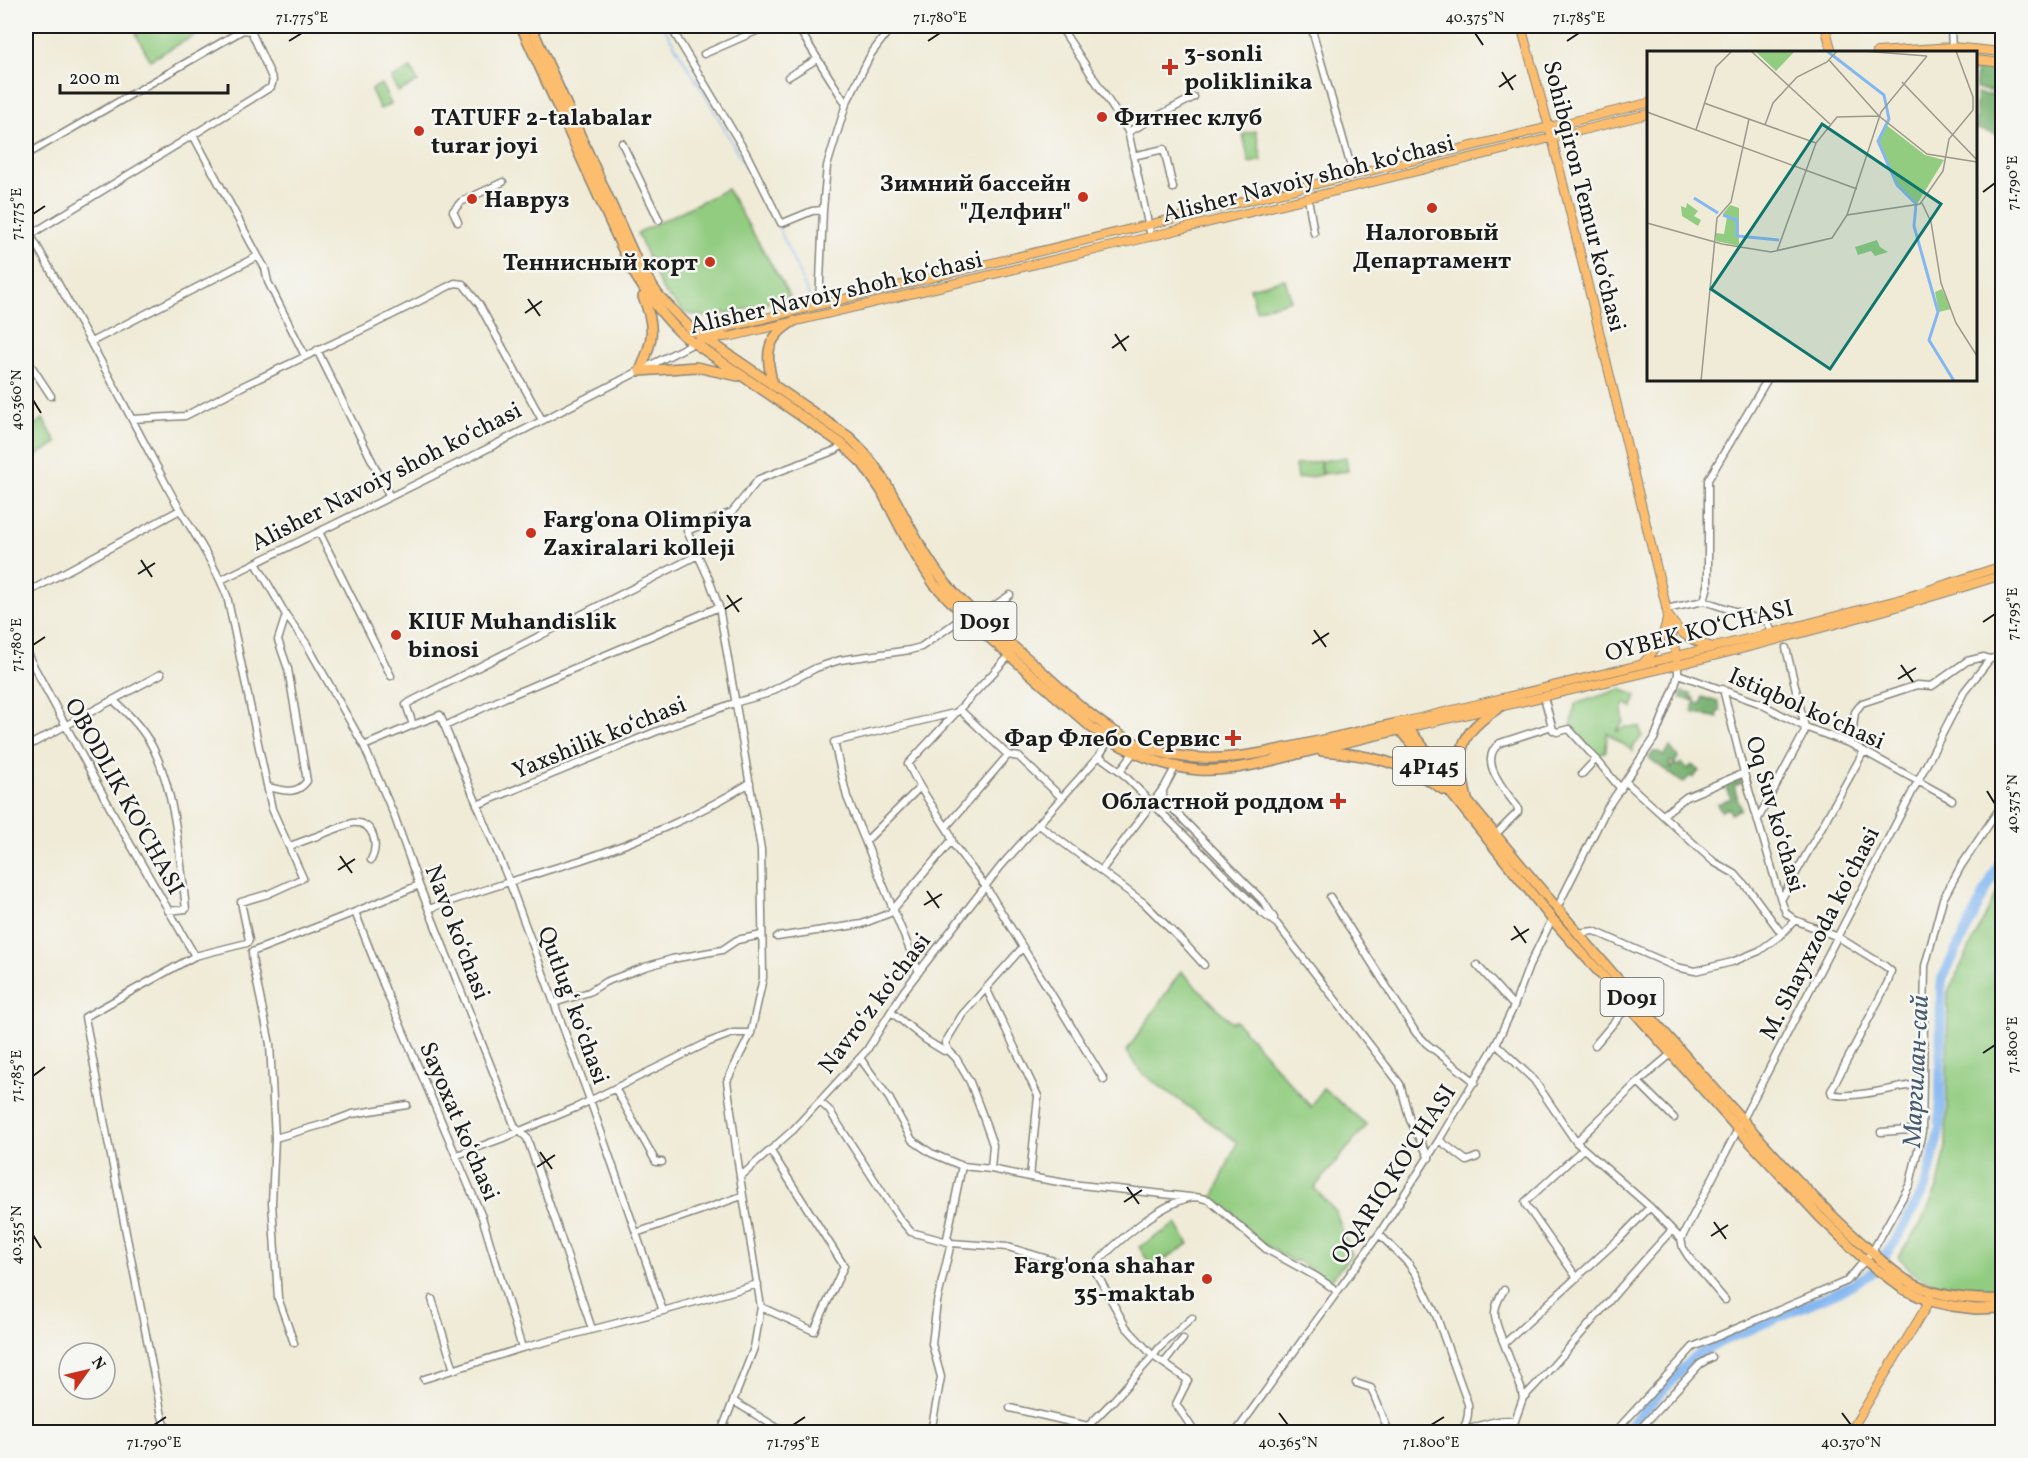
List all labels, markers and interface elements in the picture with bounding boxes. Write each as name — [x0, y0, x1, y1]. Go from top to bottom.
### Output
text: 71.775°E — [276, 8, 328, 29]
text: 71.780°E — [913, 8, 967, 29]
text: 40.375°N — [1445, 8, 1505, 29]
text: 71.785°E — [1553, 8, 1605, 29]
place label: 3-sonli poliklinika — [1184, 38, 1313, 100]
inset map — [1647, 51, 1977, 381]
scale bar — [60, 57, 228, 95]
street label: Sohibqiron Temur koʻchasi — [1533, 57, 1633, 336]
marker: 3-sonli poliklinika — [1161, 58, 1179, 76]
text: 200 m — [69, 67, 120, 92]
place label: TATUFF 2-talabalar turar joyi — [431, 102, 652, 164]
place label: Фитнес клуб — [1114, 102, 1262, 136]
marker: Фитнес клуб — [1095, 110, 1109, 124]
marker: TATUFF 2-talabalar turar joyi — [412, 124, 426, 138]
street label: Alisher Navoiy shoh koʻchasi — [1159, 127, 1458, 233]
text: 71.790°E — [2003, 156, 2024, 210]
place label: Зимний бассейн "Делфин" — [880, 168, 1071, 230]
place label: Навруз — [484, 184, 569, 218]
text: 71.775°E — [7, 188, 28, 240]
marker: Зимний бассейн "Делфин" — [1076, 190, 1090, 204]
marker: Навруз — [465, 192, 479, 206]
marker: Налоговый Департамент — [1425, 201, 1439, 215]
place label: Налоговый Департамент — [1353, 217, 1511, 279]
street label: Alisher Navoiy shoh koʻchasi — [687, 244, 986, 344]
place label: Теннисный корт — [503, 247, 698, 281]
marker: Теннисный корт — [703, 255, 717, 269]
text: 40.360°N — [7, 369, 28, 431]
street label: Alisher Navoiy shoh koʻchasi — [246, 395, 528, 561]
place label: Farg'ona Olimpiya Zaxiralari kolleji — [543, 504, 752, 566]
marker: Farg'ona Olimpiya Zaxiralari kolleji — [524, 526, 538, 540]
text: 71.795°E — [2003, 588, 2024, 640]
street label: OYBEK KO‘CHASI — [1602, 592, 1797, 672]
road number: D091 — [954, 602, 1016, 640]
place label: KIUF Muhandislik binosi — [408, 606, 617, 668]
text: 71.780°E — [7, 618, 28, 672]
marker: KIUF Muhandislik binosi — [389, 628, 403, 642]
street label: Istiqbol koʻchasi — [1722, 660, 1890, 760]
street label: Yaxshilik koʻchasi — [508, 688, 692, 789]
street label: OBODLIK KO'CHASI — [55, 692, 192, 902]
place label: Фар Флебо Сервис — [1004, 723, 1220, 757]
marker: Фар Флебо Сервис — [1224, 729, 1242, 747]
street label: Oq Suv koʻchasi — [1736, 732, 1813, 897]
road number: 4P145 — [1393, 747, 1465, 785]
text: 40.375°N — [2003, 774, 2024, 834]
place label: Областной роддом — [1102, 786, 1324, 820]
marker: Областной роддом — [1329, 792, 1347, 810]
street label: M. Shayxzoda koʻchasi — [1752, 821, 1889, 1046]
street label: Navo koʻchasi — [415, 860, 497, 1005]
street label: Qutlugʻ koʻchasi — [528, 922, 617, 1090]
street label: Navroʻz koʻchasi — [811, 926, 940, 1082]
road number: D091 — [1600, 978, 1664, 1016]
water label: Маргилан-сай — [1895, 994, 1939, 1149]
text: 71.800°E — [2003, 1017, 2024, 1073]
street label: Sayoxat koʻchasi — [409, 1037, 507, 1207]
text: 71.785°E — [7, 1050, 28, 1102]
street label: OQARIQ KO'CHASI — [1324, 1078, 1466, 1272]
text: 40.355°N — [7, 1205, 28, 1265]
place label: Farg'ona shahar 35-maktab — [1014, 1250, 1195, 1312]
marker: Farg'ona shahar 35-maktab — [1200, 1272, 1214, 1286]
north arrow — [57, 1341, 117, 1401]
text: N — [85, 1353, 110, 1375]
text: 71.790°E — [127, 1433, 181, 1454]
text: 71.795°E — [767, 1433, 819, 1454]
text: 40.365°N — [1258, 1433, 1318, 1454]
text: 71.800°E — [1403, 1433, 1459, 1454]
text: 40.370°N — [1821, 1433, 1881, 1454]

